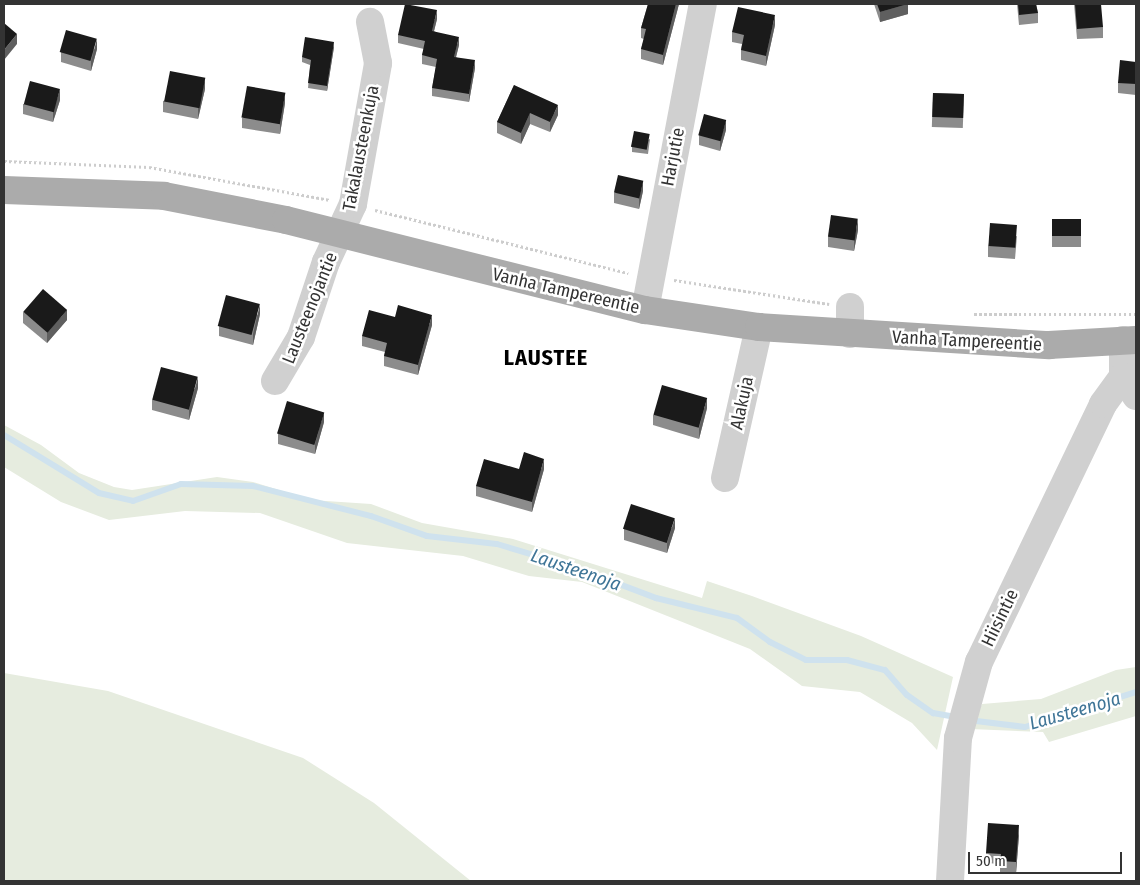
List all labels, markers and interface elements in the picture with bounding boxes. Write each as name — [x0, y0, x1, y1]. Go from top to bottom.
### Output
street label: Takalausteenkuja — [338, 83, 384, 213]
street label: Harjutie — [657, 126, 689, 188]
street label: Lausteenojantie — [278, 249, 342, 367]
street label: Vanha Tampereentie — [490, 264, 642, 318]
street label: Vanha Tampereentie — [891, 326, 1043, 356]
district label: LAUSTEE — [503, 345, 589, 371]
street label: Alakuja — [726, 374, 758, 432]
water label: Lausteenoja — [528, 544, 624, 596]
street label: Hiisintie — [977, 586, 1023, 650]
water label: Lausteenoja — [1027, 687, 1123, 735]
scale bar — [970, 842, 1124, 874]
text: 50 m — [976, 852, 1006, 870]

